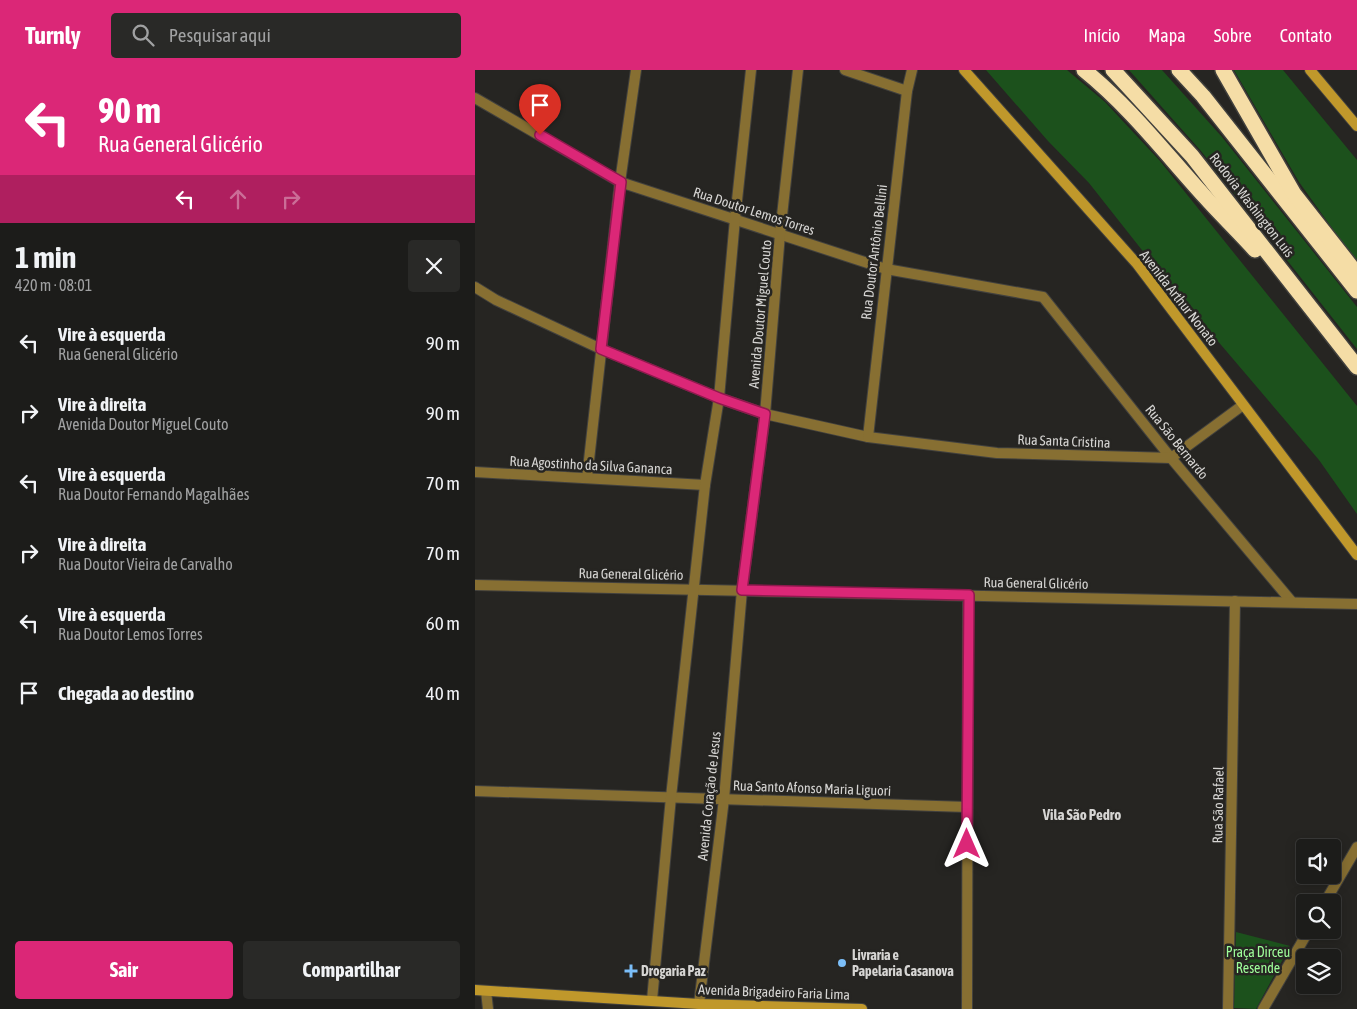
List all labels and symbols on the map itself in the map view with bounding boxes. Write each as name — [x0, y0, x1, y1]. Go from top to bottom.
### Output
pin — [519, 84, 561, 135]
street label: Rodovia Washington Luís — [1206, 150, 1298, 260]
street label: Rua Doutor Antônio Bellini — [858, 183, 890, 321]
street label: Rua Doutor Lemos Torres — [691, 184, 817, 238]
street label: Avenida Doutor Miguel Couto — [746, 239, 774, 389]
street label: Avenida Arthur Nonato — [1137, 247, 1221, 349]
street label: Rua São Bernardo — [1142, 402, 1212, 482]
street label: Rua Santa Cristina — [1017, 431, 1111, 451]
street label: Rua Agostinho da Silva Gananca — [509, 453, 673, 477]
street label: Rua General Glicério — [578, 565, 684, 583]
street label: Rua General Glicério — [983, 574, 1089, 592]
street label: Avenida Coração de Jesus — [694, 731, 724, 861]
street label: Rua São Rafael — [1209, 766, 1227, 844]
street label: Rua Santo Afonso Maria Liguori — [733, 777, 891, 799]
district label: Vila São Pedro — [1042, 806, 1121, 823]
position arrow — [940, 817, 992, 869]
park label: Praça Dirceu Resende — [1226, 944, 1290, 976]
place label: Livraria e Papelaria Casanova — [852, 947, 954, 979]
marker: Livraria e Papelaria Casanova — [836, 957, 848, 969]
place label: Drogaria Paz — [641, 963, 706, 979]
marker: Drogaria Paz — [625, 965, 637, 977]
street label: Avenida Brigadeiro Faria Lima — [698, 981, 850, 1003]

